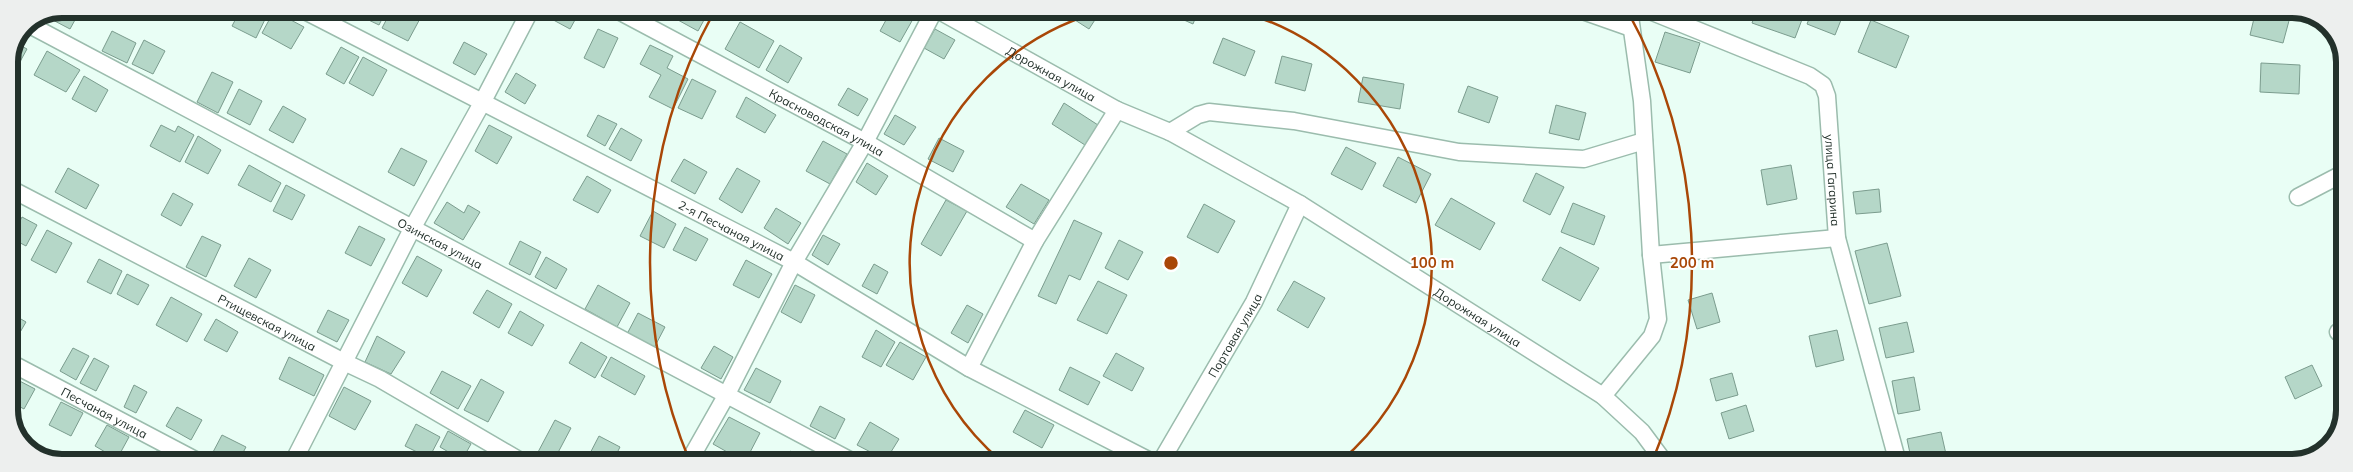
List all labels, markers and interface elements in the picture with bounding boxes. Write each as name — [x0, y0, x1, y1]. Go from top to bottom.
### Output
street label: Дорожная улица — [1004, 42, 1099, 104]
street label: Красноводская улица — [767, 85, 887, 159]
street label: улица Гагарина — [1822, 134, 1844, 227]
street label: 2-я Песчаная улица — [676, 197, 787, 263]
street label: Озинская улица — [395, 214, 485, 272]
text: 100 m — [1410, 253, 1454, 272]
text: 200 m — [1670, 253, 1714, 272]
centre of rings — [1162, 254, 1180, 272]
street label: Дорожная улица — [1432, 284, 1524, 350]
street label: Ртищевская улица — [216, 290, 319, 354]
street label: Портовая улица — [1204, 291, 1265, 380]
street label: Песчаная улица — [59, 383, 150, 441]

